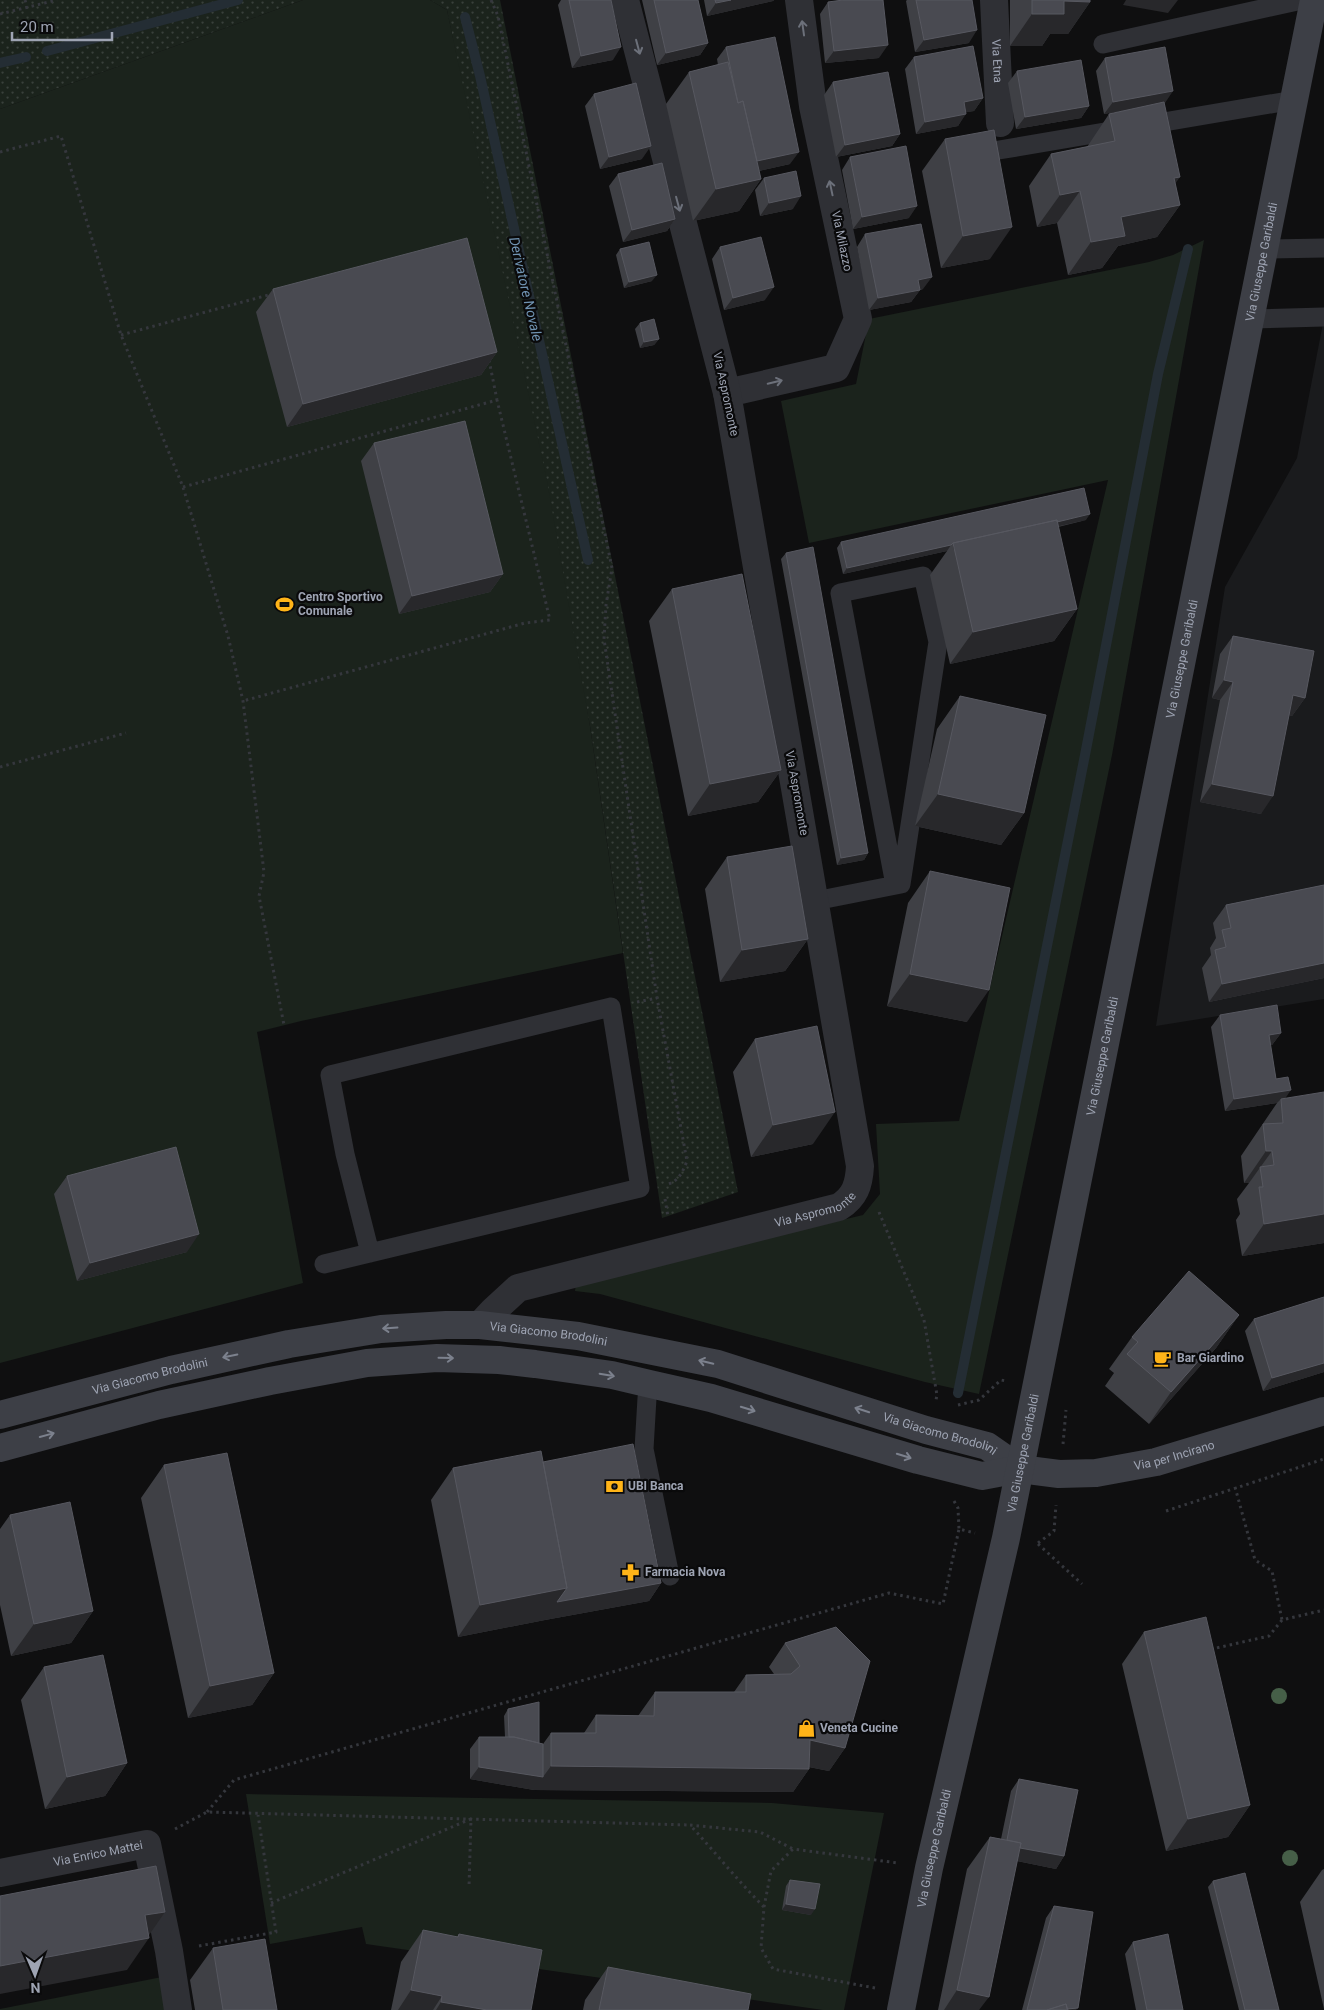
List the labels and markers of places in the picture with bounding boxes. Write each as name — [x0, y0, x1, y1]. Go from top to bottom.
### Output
place label: Centro Sportivo Comunale — [298, 590, 383, 618]
sports icon: Centro Sportivo Comunale — [274, 594, 294, 614]
cafe icon: Bar Giardino — [1153, 1348, 1173, 1368]
place label: Bar Giardino — [1177, 1351, 1244, 1365]
bank icon: UBI Banca — [604, 1476, 624, 1496]
place label: UBI Banca — [628, 1479, 684, 1493]
pharmacy icon: Farmacia Nova — [621, 1562, 641, 1582]
place label: Farmacia Nova — [645, 1565, 726, 1579]
shop icon: Veneta Cucine — [796, 1718, 816, 1738]
place label: Veneta Cucine — [820, 1721, 898, 1735]

